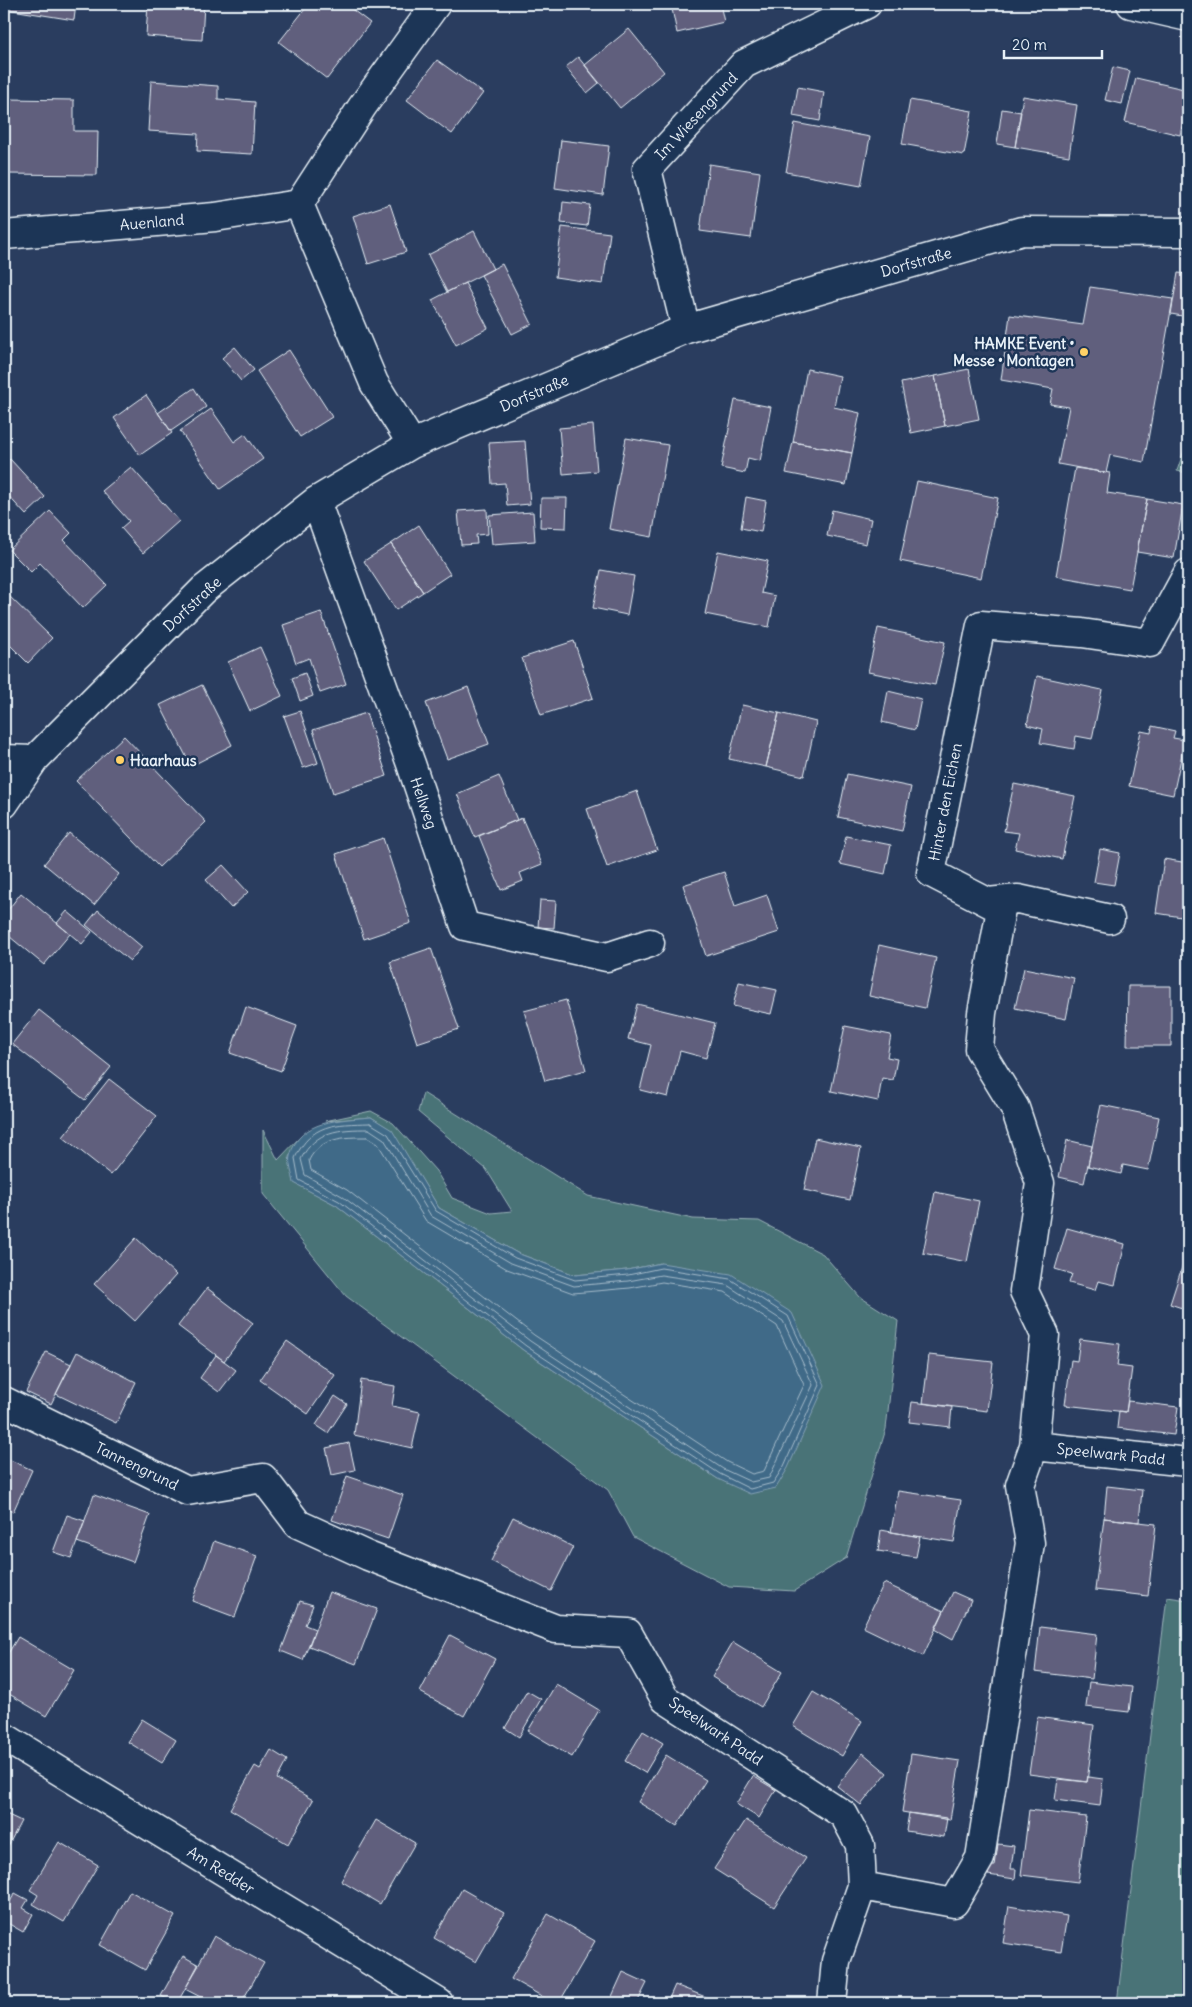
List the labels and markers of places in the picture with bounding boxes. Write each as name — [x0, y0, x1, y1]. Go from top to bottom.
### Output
place label: HAMKE Event • Messe • Montagen — [953, 334, 1074, 371]
marker: HAMKE Event • Messe • Montagen — [1078, 346, 1090, 358]
place label: Haarhaus — [130, 751, 197, 770]
marker: Haarhaus — [114, 754, 126, 766]

